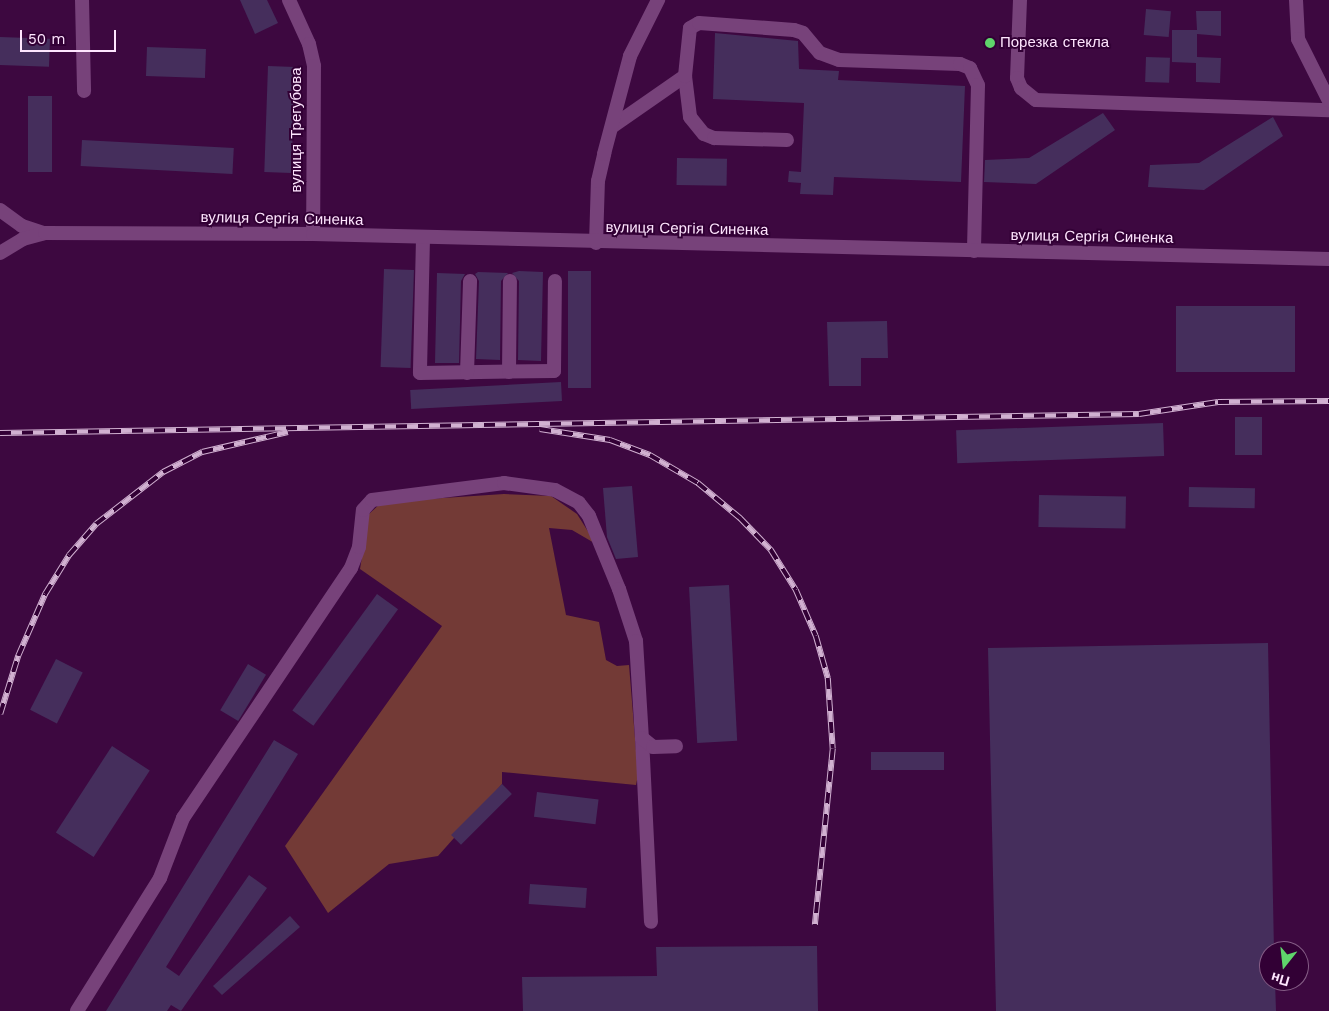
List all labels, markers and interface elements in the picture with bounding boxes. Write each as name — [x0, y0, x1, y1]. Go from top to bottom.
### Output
scale bar — [22, 20, 119, 52]
text: 50 m — [28, 30, 65, 48]
place label: Порезка стекла — [1000, 34, 1109, 52]
marker: Порезка стекла — [984, 37, 996, 49]
street label: вулиця Трегубова — [288, 68, 306, 192]
street label: вулиця Сергія Синенка — [201, 209, 363, 229]
street label: вулиця Сергія Синенка — [606, 219, 768, 239]
street label: вулиця Сергія Синенка — [1011, 227, 1173, 247]
north arrow — [1259, 941, 1309, 991]
text: Пн — [1269, 969, 1291, 990]

